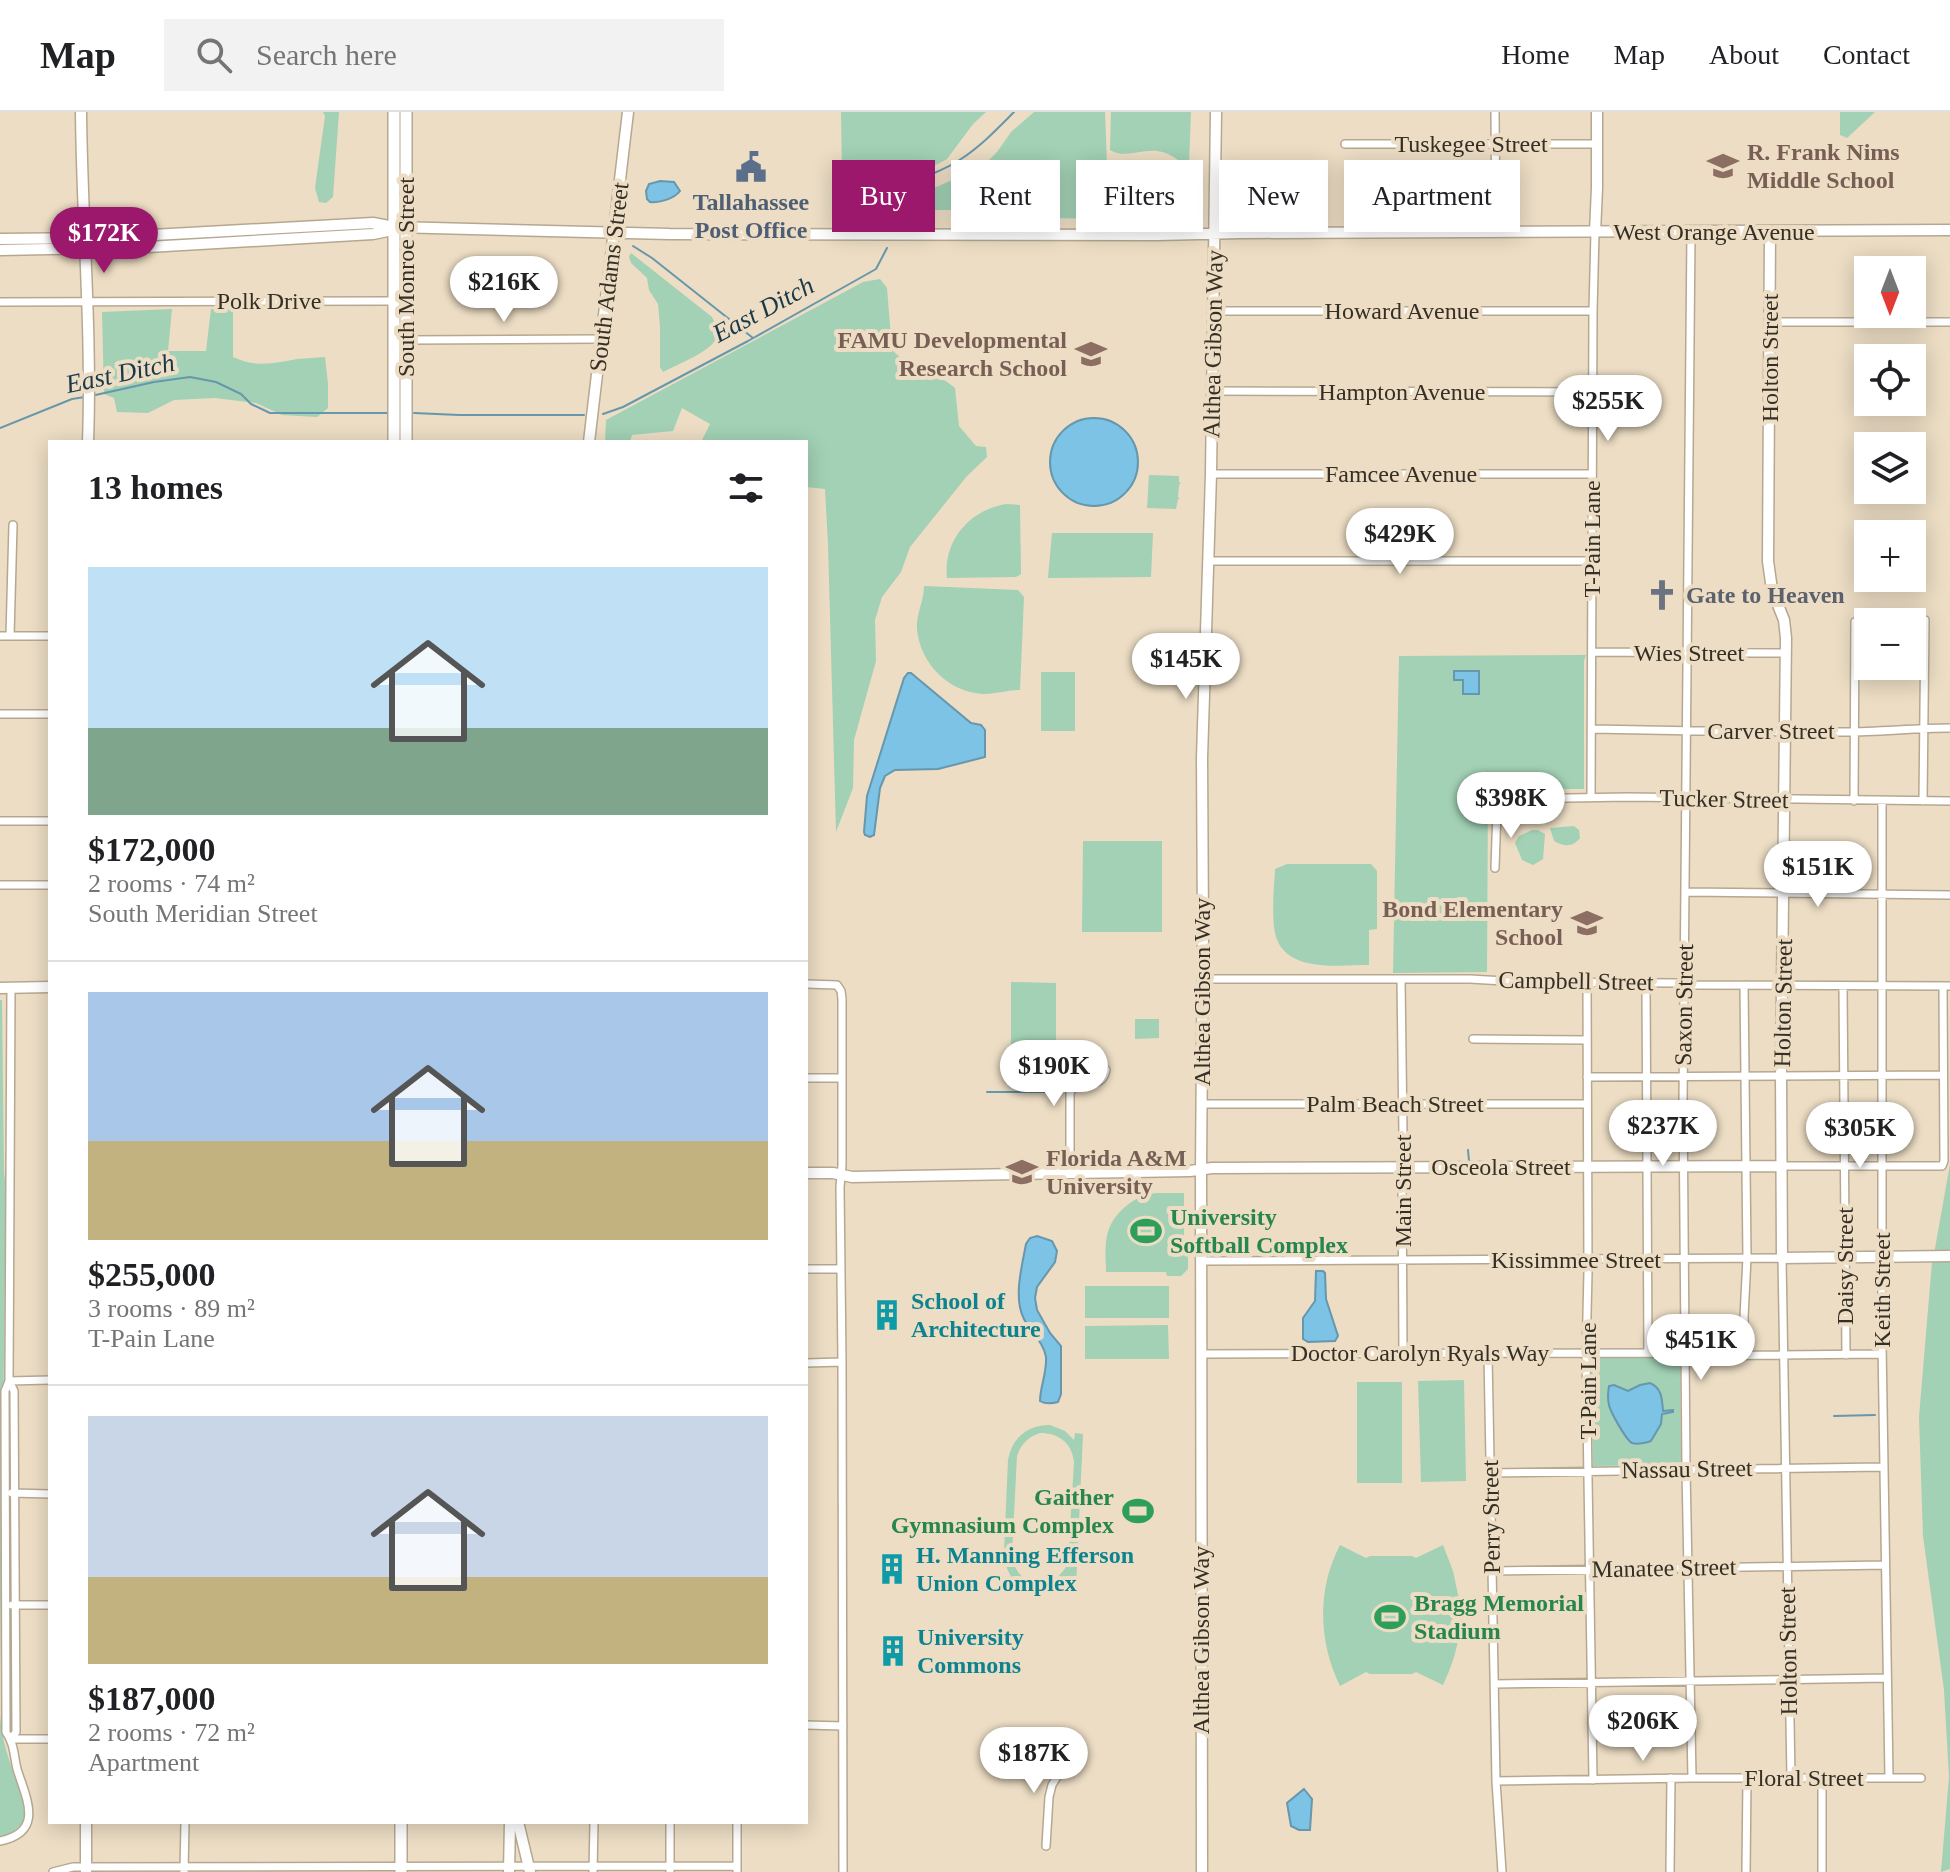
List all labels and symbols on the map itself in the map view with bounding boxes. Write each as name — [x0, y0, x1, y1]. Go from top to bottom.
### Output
street label: Tuskegee Street — [1394, 131, 1548, 157]
place label: R. Frank Nims Middle School — [1747, 139, 1900, 193]
school or university icon: R. Frank Nims Middle School — [1706, 149, 1740, 183]
public building icon: Tallahassee Post Office — [734, 150, 768, 184]
street label: South Monroe Street — [393, 177, 419, 377]
street label: South Adams Street — [584, 180, 634, 373]
place label: Tallahassee Post Office — [693, 189, 810, 243]
pin: $172K — [48, 207, 160, 275]
street label: West Orange Avenue — [1613, 219, 1815, 245]
street label: Althea Gibson Way — [1198, 250, 1228, 438]
pin: $216K — [448, 256, 560, 324]
north arrow — [1854, 256, 1926, 328]
water label: East Ditch — [707, 271, 819, 349]
street label: Polk Drive — [217, 288, 321, 314]
street label: Holton Street — [1757, 293, 1783, 422]
street label: Howard Avenue — [1325, 298, 1479, 324]
place label: FAMU Developmental Research School — [838, 327, 1067, 381]
school or university icon: FAMU Developmental Research School — [1074, 337, 1108, 371]
water label: East Ditch — [62, 348, 177, 399]
pin: $255K — [1552, 375, 1664, 443]
street label: Hampton Avenue — [1319, 379, 1485, 405]
street label: Famcee Avenue — [1325, 461, 1477, 487]
street label: T-Pain Lane — [1579, 480, 1605, 598]
pin: $429K — [1344, 508, 1456, 576]
church icon: Gate to Heaven — [1645, 578, 1679, 612]
place label: Gate to Heaven — [1686, 582, 1845, 608]
pin: $145K — [1130, 633, 1242, 701]
street label: Wies Street — [1634, 640, 1744, 666]
street label: Carver Street — [1707, 718, 1835, 744]
pin: $398K — [1455, 772, 1567, 840]
street label: Tucker Street — [1659, 785, 1789, 813]
pin: $151K — [1762, 841, 1874, 909]
place label: Bond Elementary School — [1382, 896, 1563, 950]
street label: Althea Gibson Way — [1189, 898, 1215, 1086]
school or university icon: Bond Elementary School — [1570, 906, 1604, 940]
street label: Holton Street — [1769, 938, 1797, 1068]
street label: Saxon Street — [1670, 943, 1698, 1066]
street label: Campbell Street — [1498, 967, 1654, 995]
pin: $190K — [998, 1040, 1110, 1108]
street label: Palm Beach Street — [1306, 1091, 1484, 1117]
pin: $237K — [1607, 1100, 1719, 1168]
pin: $305K — [1804, 1102, 1916, 1170]
street label: Main Street — [1390, 1134, 1416, 1247]
place label: Florida A&M University — [1046, 1145, 1187, 1199]
street label: Osceola Street — [1431, 1154, 1571, 1180]
school or university icon: Florida A&M University — [1005, 1155, 1039, 1189]
place label: University Softball Complex — [1170, 1204, 1348, 1258]
street label: Daisy Street — [1832, 1207, 1858, 1325]
sports icon: University Softball Complex — [1129, 1214, 1163, 1248]
street label: Keith Street — [1869, 1232, 1895, 1348]
street label: Kissimmee Street — [1491, 1247, 1661, 1273]
place label: School of Architecture — [911, 1288, 1041, 1342]
building icon: School of Architecture — [870, 1298, 904, 1332]
pin: $451K — [1645, 1314, 1757, 1382]
street label: T-Pain Lane — [1575, 1322, 1601, 1440]
street label: Doctor Carolyn Ryals Way — [1291, 1340, 1549, 1366]
street label: Nassau Street — [1621, 1455, 1753, 1483]
street label: Perry Street — [1477, 1459, 1505, 1574]
place label: Gaither Gymnasium Complex — [891, 1484, 1114, 1538]
sports icon: Gaither Gymnasium Complex — [1121, 1494, 1155, 1528]
place label: H. Manning Efferson Union Complex — [916, 1542, 1134, 1596]
street label: Althea Gibson Way — [1188, 1546, 1214, 1734]
building icon: H. Manning Efferson Union Complex — [875, 1552, 909, 1586]
street label: Manatee Street — [1591, 1554, 1737, 1582]
street label: Holton Street — [1774, 1586, 1802, 1716]
place label: Bragg Memorial Stadium — [1414, 1590, 1584, 1644]
sports icon: Bragg Memorial Stadium — [1373, 1600, 1407, 1634]
place label: University Commons — [917, 1624, 1024, 1678]
building icon: University Commons — [876, 1634, 910, 1668]
pin: $206K — [1587, 1695, 1699, 1763]
pin: $187K — [978, 1727, 1090, 1795]
street label: Floral Street — [1744, 1765, 1864, 1791]

